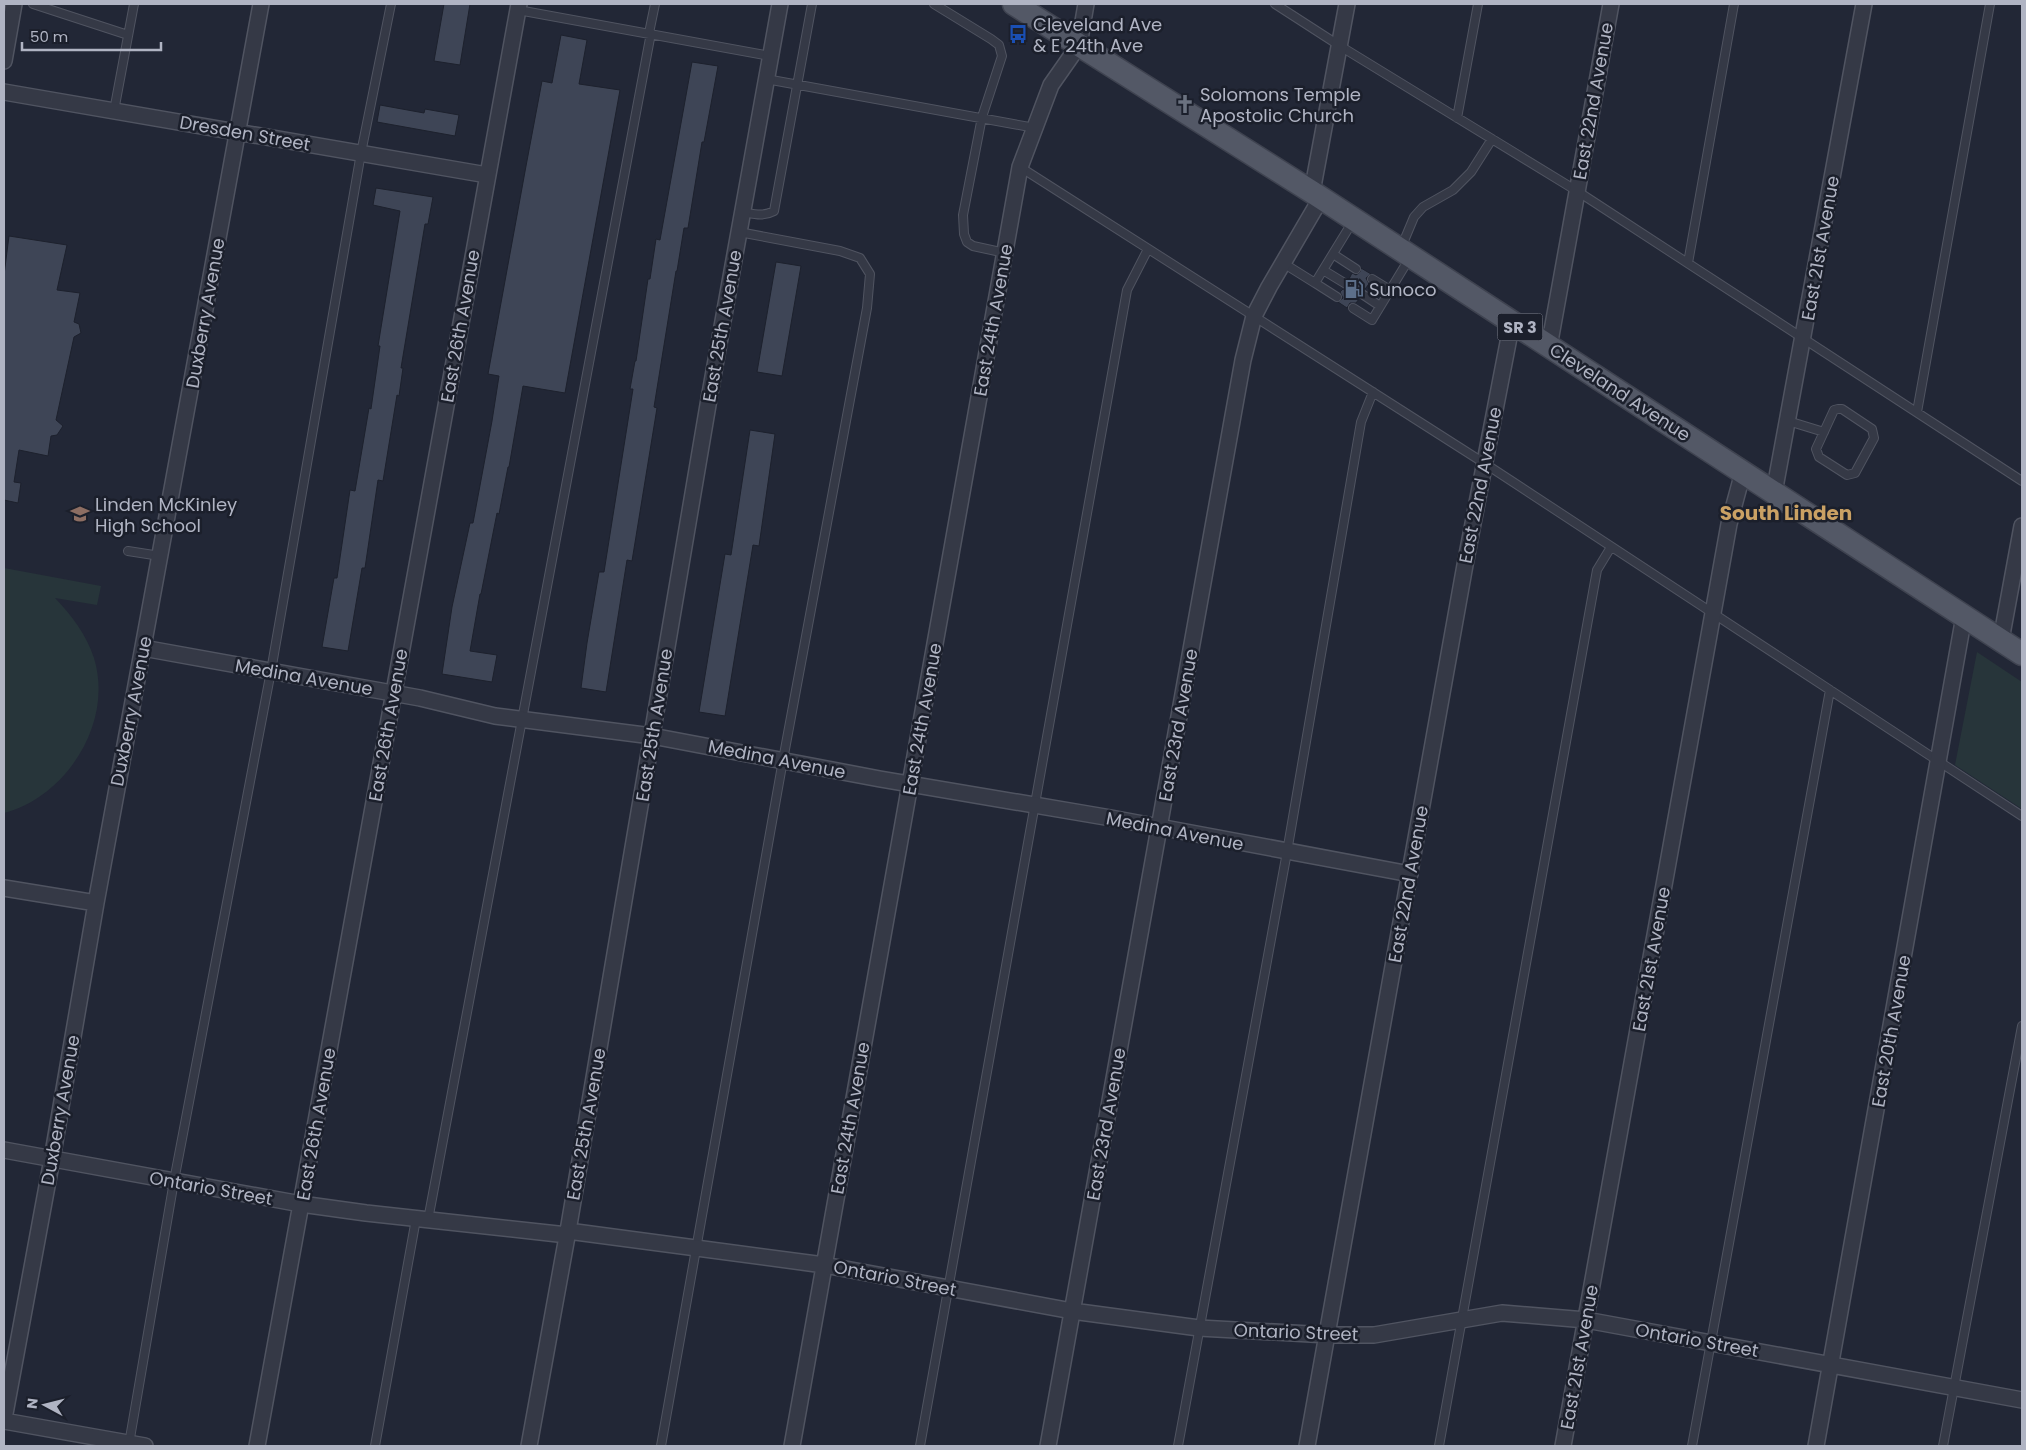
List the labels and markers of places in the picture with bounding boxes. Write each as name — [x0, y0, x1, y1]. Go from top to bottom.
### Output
place label: Cleveland Ave & E 24th Ave — [1033, 12, 1162, 58]
bus stop icon: Cleveland Ave & E 24th Ave — [1007, 23, 1029, 45]
place label: Solomons Temple Apostolic Church — [1200, 82, 1361, 128]
church icon: Solomons Temple Apostolic Church — [1174, 93, 1196, 115]
place label: Sunoco — [1369, 277, 1437, 302]
fuel station icon: Sunoco — [1343, 278, 1365, 300]
place label: Linden McKinley High School — [95, 492, 237, 538]
school or university icon: Linden McKinley High School — [69, 503, 91, 525]

